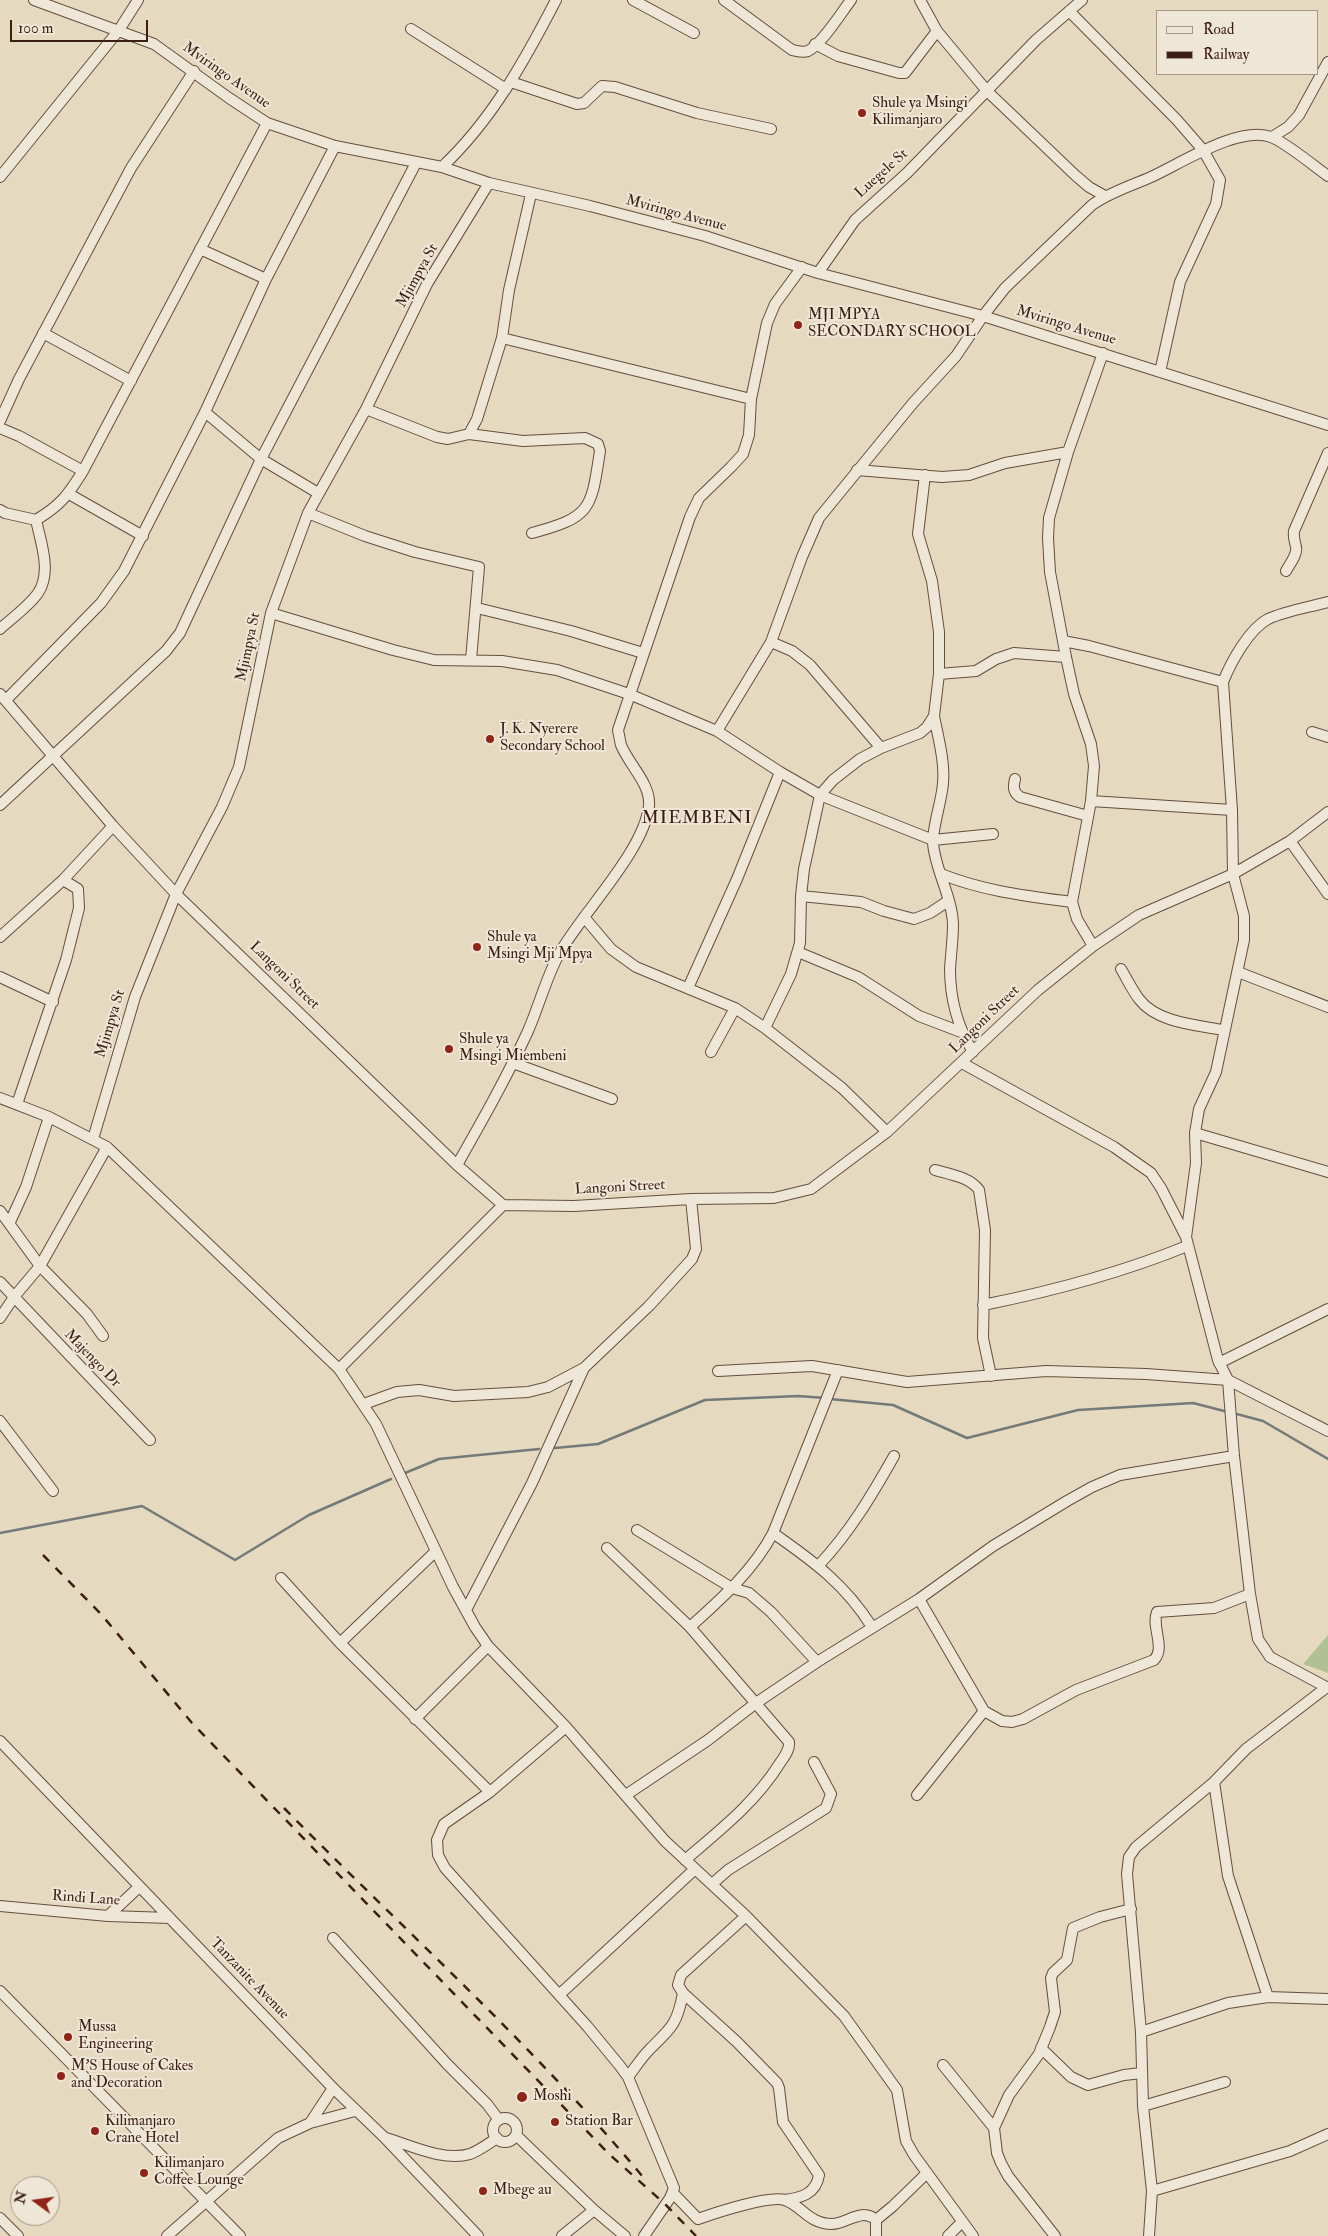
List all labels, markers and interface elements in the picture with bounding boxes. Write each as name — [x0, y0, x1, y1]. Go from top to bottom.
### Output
scale bar — [12, 10, 150, 42]
legend — [1156, 10, 1318, 75]
text: 100 m — [18, 19, 53, 38]
text: Road — [1203, 20, 1234, 39]
street label: Mviringo Avenue — [179, 39, 273, 113]
text: Railway — [1203, 45, 1249, 64]
place label: Shule ya Msingi Kilimanjaro — [872, 95, 968, 130]
marker: Shule ya Msingi Kilimanjaro — [856, 107, 868, 119]
street label: Luegele St — [852, 146, 912, 202]
street label: Mviringo Avenue — [624, 192, 728, 236]
street label: Mjimpya St — [393, 241, 443, 311]
street label: Mviringo Avenue — [1014, 302, 1118, 350]
place label: MJI MPYA SECONDARY SCHOOL — [808, 307, 975, 342]
marker: MJI MPYA SECONDARY SCHOOL — [792, 319, 804, 331]
street label: Mjimpya St — [233, 611, 265, 683]
place label: J. K. Nyerere Secondary School — [500, 721, 605, 756]
marker: J. K. Nyerere Secondary School — [484, 733, 496, 745]
district label: MIEMBENI — [640, 808, 754, 830]
place label: Shule ya Msingi Mji Mpya — [487, 929, 592, 964]
street label: Langoni Street — [245, 938, 323, 1014]
marker: Shule ya Msingi Mji Mpya — [471, 941, 483, 953]
street label: Langoni Street — [946, 982, 1024, 1058]
street label: Mjimpya St — [92, 988, 130, 1060]
place label: Shule ya Msingi Miembeni — [459, 1031, 566, 1066]
marker: Shule ya Msingi Miembeni — [443, 1043, 455, 1055]
street label: Langoni Street — [574, 1177, 666, 1199]
street label: Majengo Dr — [60, 1326, 124, 1392]
street label: Rindi Lane — [51, 1888, 121, 1910]
street label: Tanzanite Avenue — [206, 1935, 292, 2023]
place label: Mussa Engineering — [78, 2019, 153, 2054]
marker: Mussa Engineering — [62, 2031, 74, 2043]
place label: M'S House of Cakes and Decoration — [71, 2058, 193, 2093]
marker: M'S House of Cakes and Decoration — [55, 2070, 67, 2082]
place label: Moshi — [533, 2088, 571, 2106]
marker: Moshi — [515, 2090, 529, 2104]
place label: Kilimanjaro Crane Hotel — [105, 2113, 179, 2148]
place label: Station Bar — [565, 2113, 633, 2131]
marker: Station Bar — [549, 2116, 561, 2128]
marker: Kilimanjaro Crane Hotel — [89, 2125, 101, 2137]
place label: Kilimanjaro Coffee Lounge — [154, 2155, 244, 2190]
marker: Kilimanjaro Coffee Lounge — [138, 2167, 150, 2179]
north arrow — [10, 2176, 60, 2226]
place label: Mbege au — [493, 2182, 552, 2200]
marker: Mbege au — [477, 2185, 489, 2197]
text: N — [11, 2189, 31, 2206]

